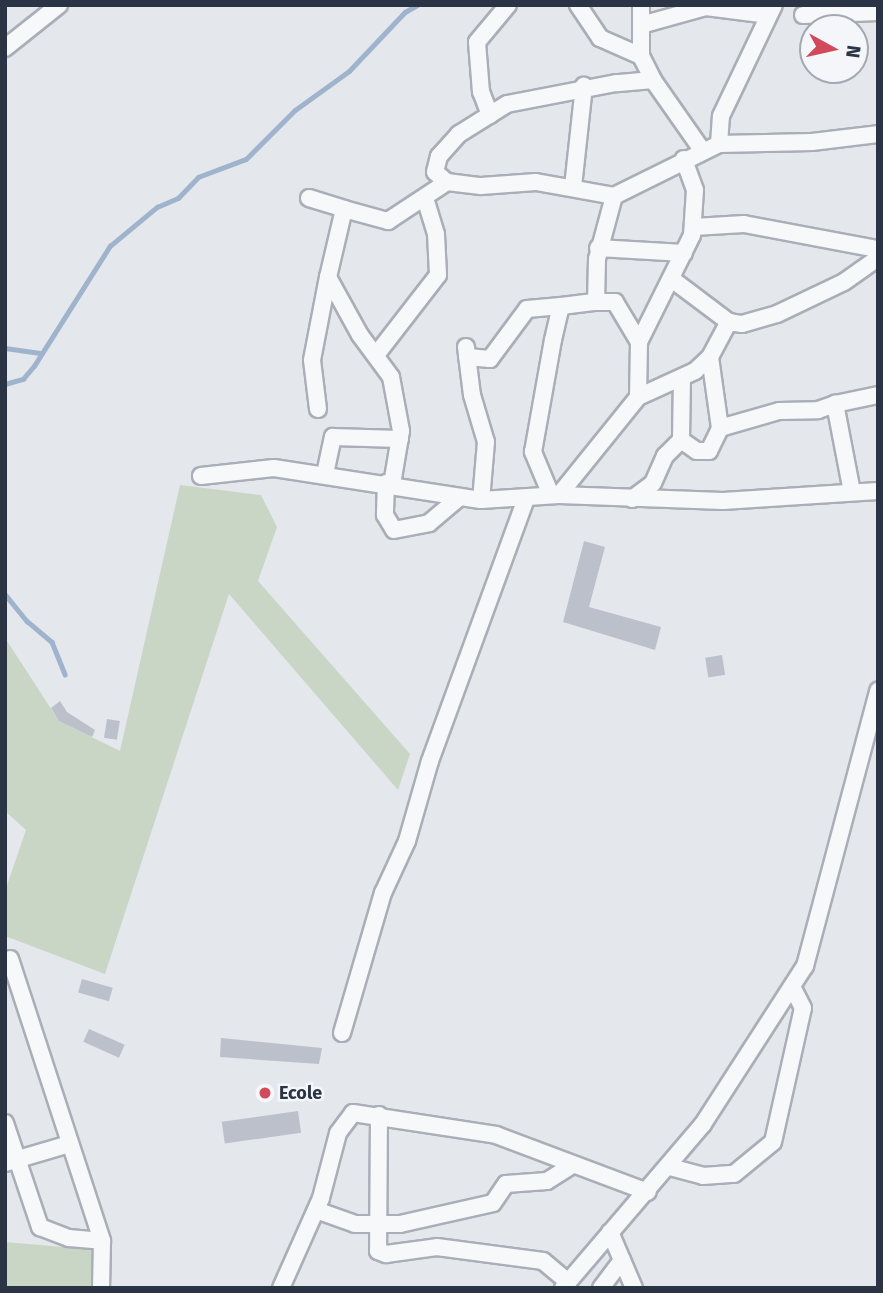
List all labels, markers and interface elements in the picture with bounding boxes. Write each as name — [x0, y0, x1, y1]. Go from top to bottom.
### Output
north arrow — [799, 14, 869, 84]
text: N — [841, 44, 866, 60]
place label: Ecole — [279, 1082, 322, 1104]
marker: Ecole — [257, 1085, 273, 1101]

